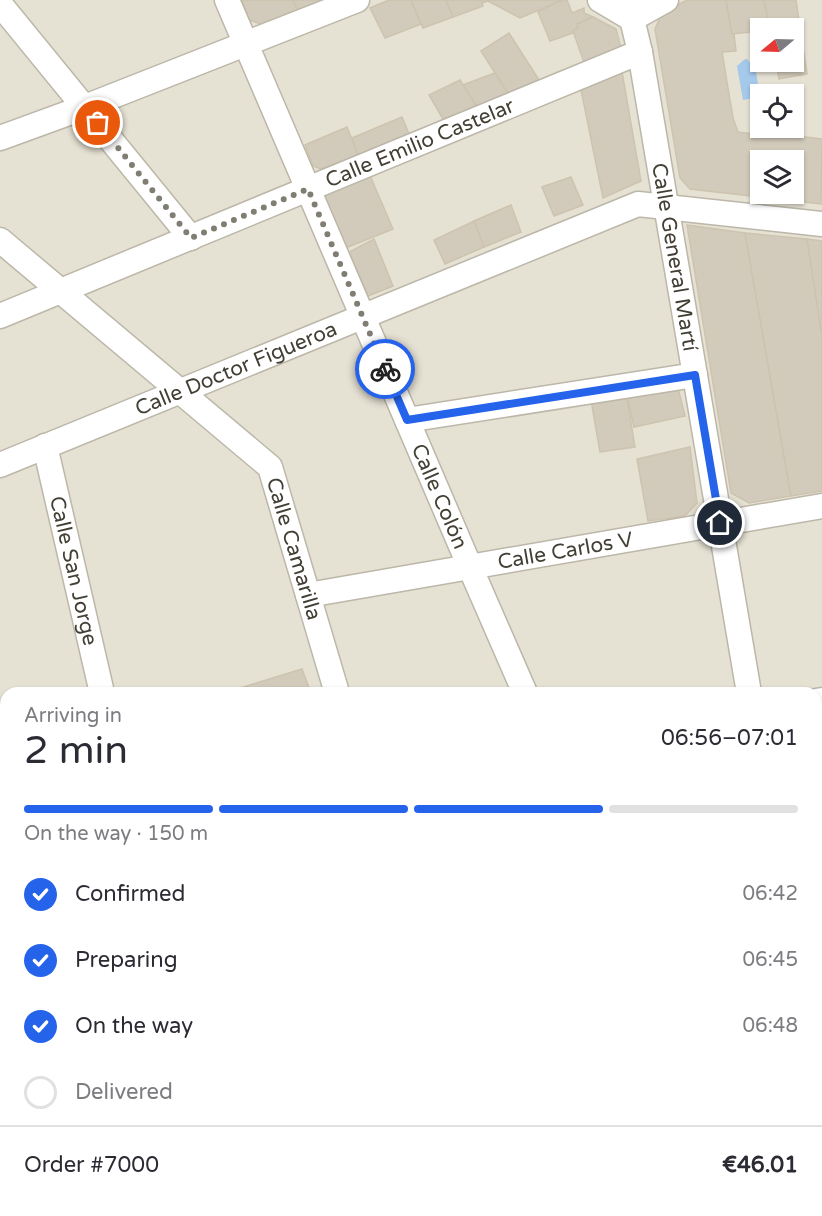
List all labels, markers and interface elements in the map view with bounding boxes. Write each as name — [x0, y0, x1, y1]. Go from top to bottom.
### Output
north arrow — [750, 18, 804, 72]
map controls — [750, 18, 804, 204]
button: locate — [750, 84, 804, 138]
street label: Calle Emilio Castelar — [322, 93, 518, 193]
pin — [72, 97, 123, 148]
icon: bag — [81, 106, 114, 139]
button: layers — [750, 150, 804, 204]
street label: Calle General Martí — [646, 161, 703, 353]
street label: Calle Doctor Figueroa — [132, 316, 341, 421]
courier — [355, 339, 415, 399]
icon: bike — [369, 353, 402, 386]
street label: Calle Colón — [406, 440, 473, 553]
street label: Calle Camarilla — [261, 475, 327, 623]
street label: Calle San Jorge — [44, 494, 103, 648]
pin — [694, 497, 745, 548]
icon: home — [703, 506, 736, 539]
street label: Calle Carlos V — [496, 527, 635, 575]
text: Arriving in — [24, 704, 122, 728]
text: 06:56–07:01 — [661, 725, 798, 751]
text: 2 min — [24, 727, 128, 774]
text: On the way · 150 m — [24, 822, 208, 846]
icon: check — [24, 878, 57, 911]
text: Confirmed — [75, 881, 185, 907]
text: 06:42 — [743, 882, 798, 906]
icon: check — [24, 944, 57, 977]
text: Preparing — [75, 947, 178, 973]
text: 06:45 — [743, 948, 798, 972]
icon: check — [24, 1010, 57, 1043]
text: On the way — [75, 1013, 193, 1039]
text: 06:48 — [743, 1014, 798, 1038]
text: Delivered — [75, 1079, 173, 1105]
text: Order #7000 — [24, 1152, 159, 1178]
text: €46.01 — [722, 1152, 798, 1178]

